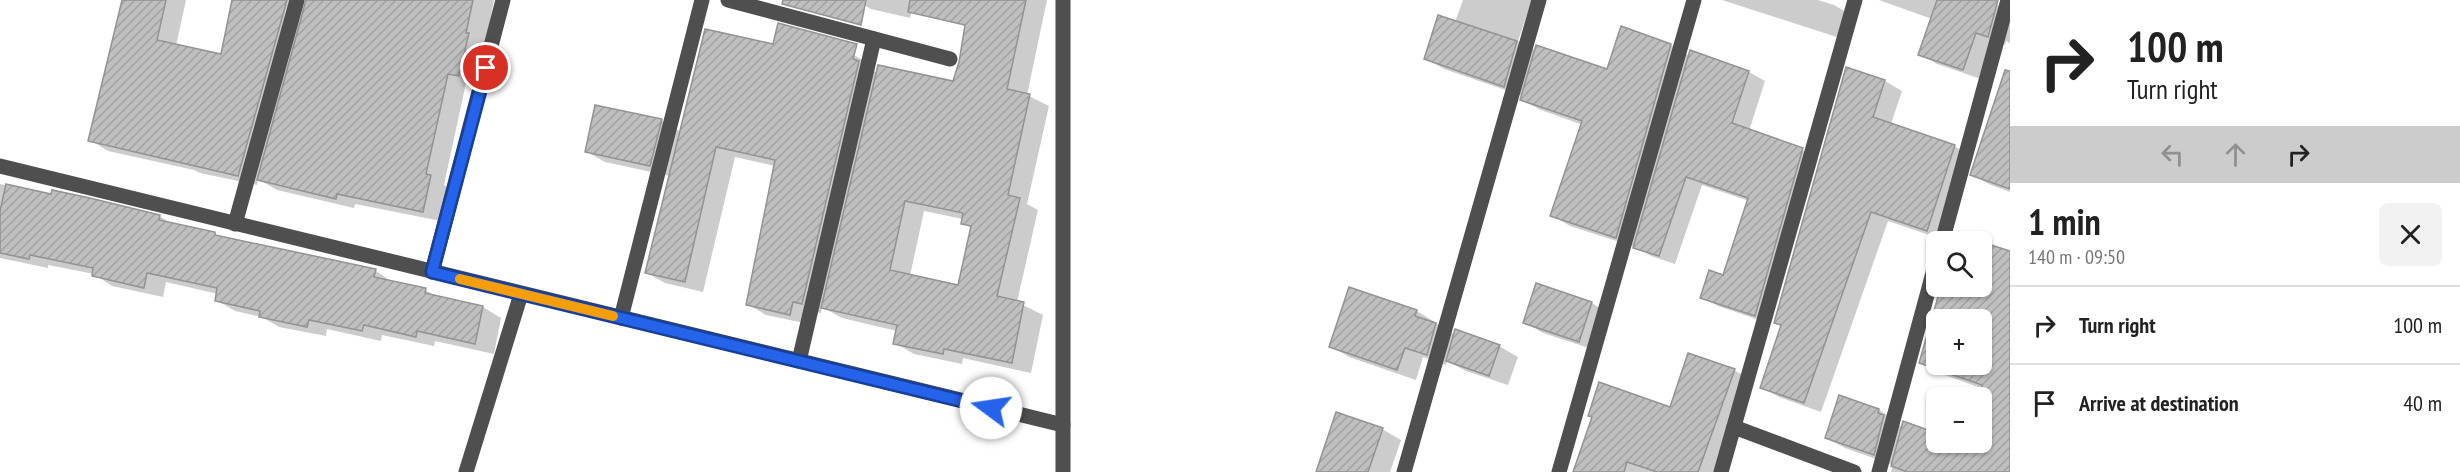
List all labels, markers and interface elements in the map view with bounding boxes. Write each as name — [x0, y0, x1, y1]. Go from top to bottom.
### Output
text: 100 m — [2127, 19, 2224, 74]
icon: right — [2028, 24, 2106, 102]
pin — [460, 42, 511, 93]
icon: arrive — [469, 51, 502, 84]
text: Turn right — [2127, 72, 2218, 106]
icon: left — [2156, 138, 2189, 171]
icon: ahead — [2219, 138, 2252, 171]
icon: right — [2282, 138, 2315, 171]
text: 1 min — [2028, 198, 2101, 245]
button: close — [2379, 203, 2442, 266]
map controls — [1926, 231, 1992, 453]
button: search — [1926, 231, 1992, 297]
text: 140 m · 09:50 — [2028, 244, 2125, 270]
button: + — [1926, 309, 1992, 375]
icon: right — [2028, 309, 2061, 342]
text: Turn right — [2079, 311, 2156, 339]
text: 100 m — [2393, 311, 2442, 339]
position arrow — [959, 376, 1023, 440]
button: − — [1926, 387, 1992, 453]
icon: arrive — [2028, 387, 2061, 420]
text: Arrive at destination — [2079, 389, 2239, 417]
text: 40 m — [2403, 389, 2442, 417]

